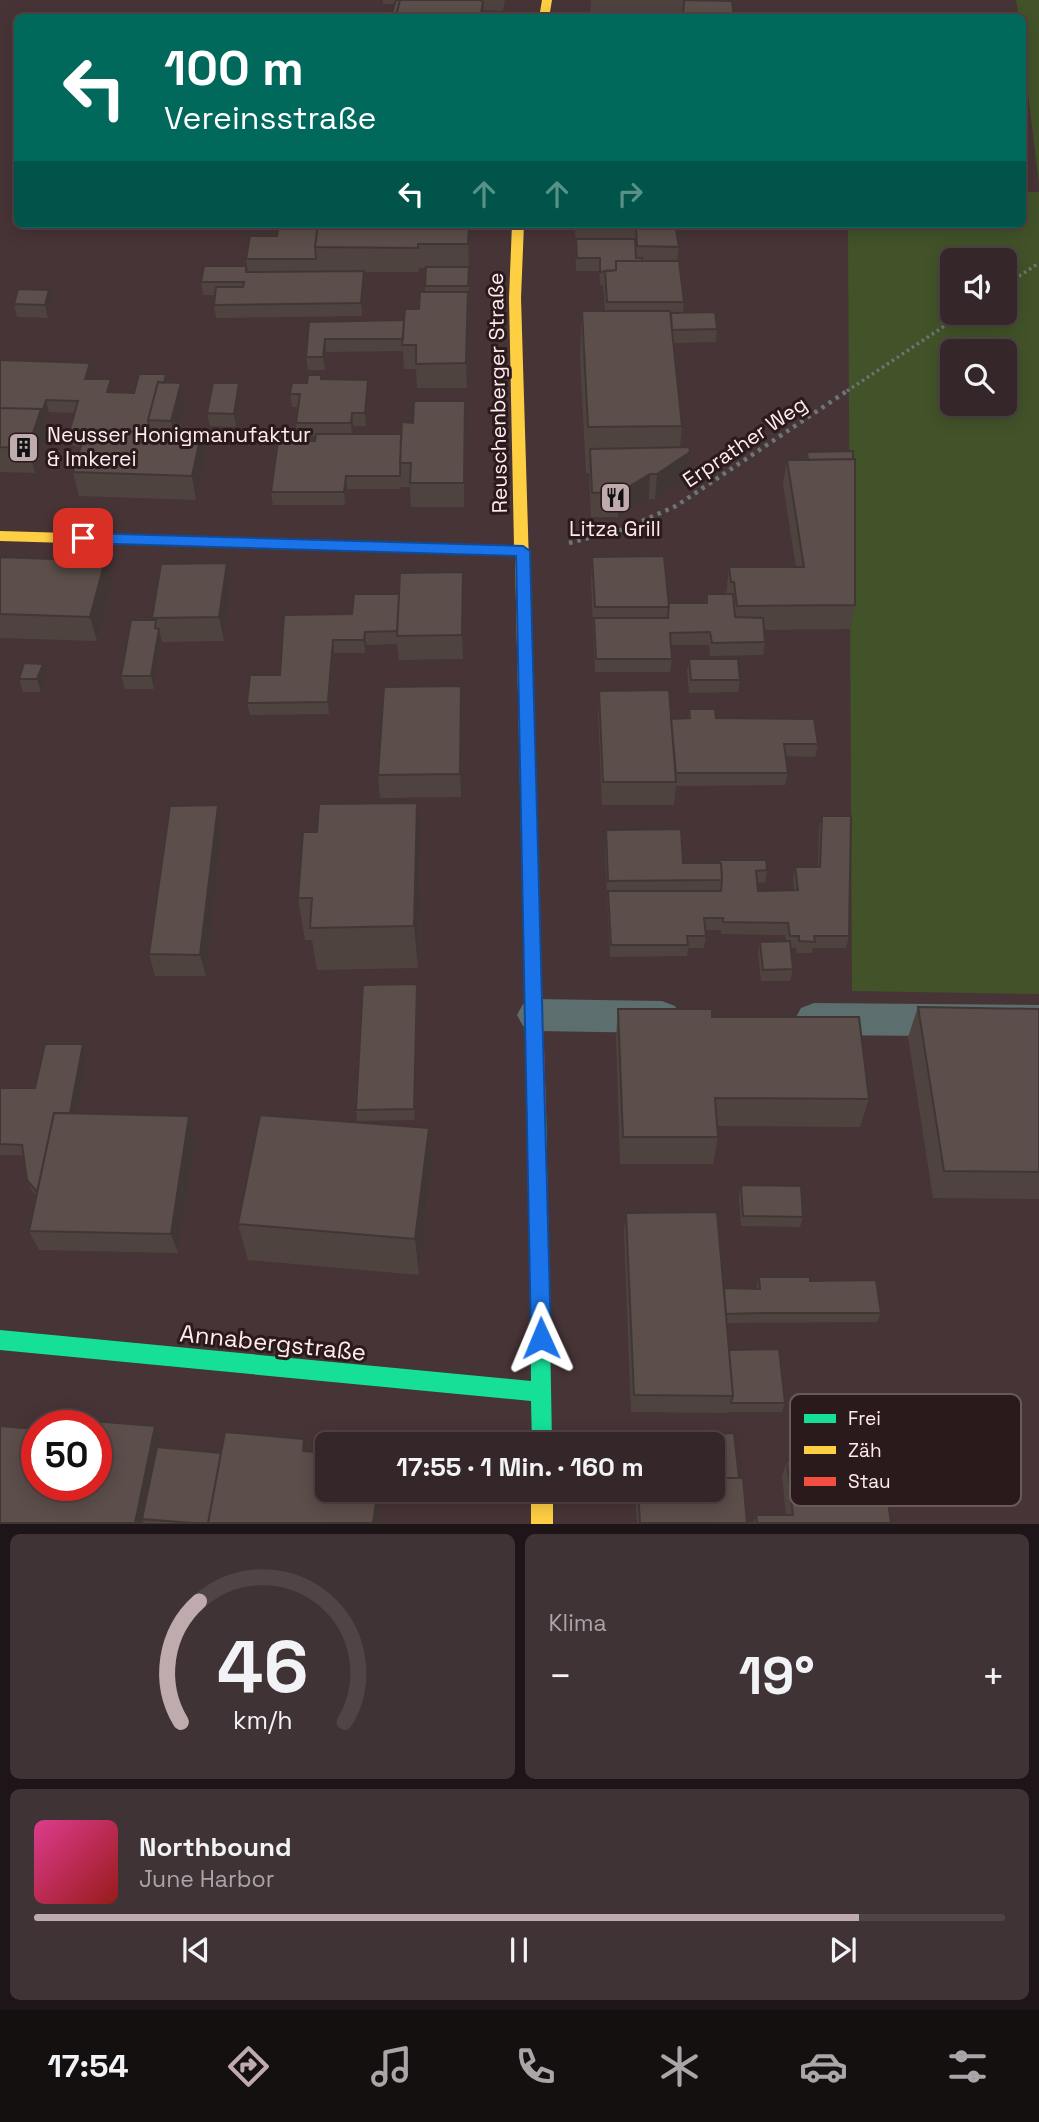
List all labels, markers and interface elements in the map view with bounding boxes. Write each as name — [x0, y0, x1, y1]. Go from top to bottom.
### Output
text: 100 m — [164, 37, 304, 99]
icon: left — [49, 42, 140, 133]
text: Vereinsstraße — [164, 98, 377, 138]
icon: left — [392, 175, 430, 213]
icon: ahead — [465, 175, 503, 213]
icon: ahead — [538, 175, 576, 213]
icon: right — [611, 175, 649, 213]
map controls — [940, 248, 1017, 416]
button: sound — [940, 248, 1017, 325]
street label: Reuschenberger Straße — [482, 272, 513, 514]
button: search — [940, 339, 1017, 416]
street label: Erprather Weg — [677, 390, 812, 493]
place label: Neusser Honigmanufaktur & Imkerei — [47, 421, 311, 472]
building icon: Neusser Honigmanufaktur & Imkerei — [7, 430, 41, 464]
restaurant icon: Litza Grill — [598, 480, 632, 514]
pin — [53, 508, 113, 568]
place label: Litza Grill — [569, 515, 661, 542]
icon: arrive — [64, 519, 102, 557]
position arrow — [504, 1301, 578, 1375]
street label: Annabergstraße — [178, 1317, 368, 1368]
legend — [790, 1394, 1021, 1506]
text: Frei — [848, 1406, 881, 1431]
speed limit sign: 50 — [21, 1410, 112, 1501]
text: Zäh — [848, 1438, 882, 1463]
text: 17:55 · 1 Min. · 160 m — [396, 1450, 644, 1484]
text: Stau — [848, 1469, 891, 1494]
text: Klima — [549, 1608, 607, 1638]
text: 46 — [217, 1621, 308, 1714]
text: 19° — [739, 1643, 815, 1709]
text: − — [549, 1652, 572, 1700]
text: + — [981, 1652, 1005, 1700]
text: km/h — [232, 1704, 292, 1736]
text: Northbound — [139, 1830, 292, 1864]
text: June Harbor — [139, 1864, 274, 1894]
icon: previous — [177, 1931, 215, 1969]
icon: pause — [500, 1931, 538, 1969]
icon: next — [824, 1931, 862, 1969]
icon: directions — [224, 2042, 273, 2091]
icon: music — [367, 2042, 416, 2091]
icon: phone — [511, 2042, 560, 2091]
icon: climate — [655, 2042, 704, 2091]
icon: car — [799, 2042, 848, 2091]
icon: filters — [943, 2042, 992, 2091]
text: 17:54 — [47, 2046, 129, 2086]

